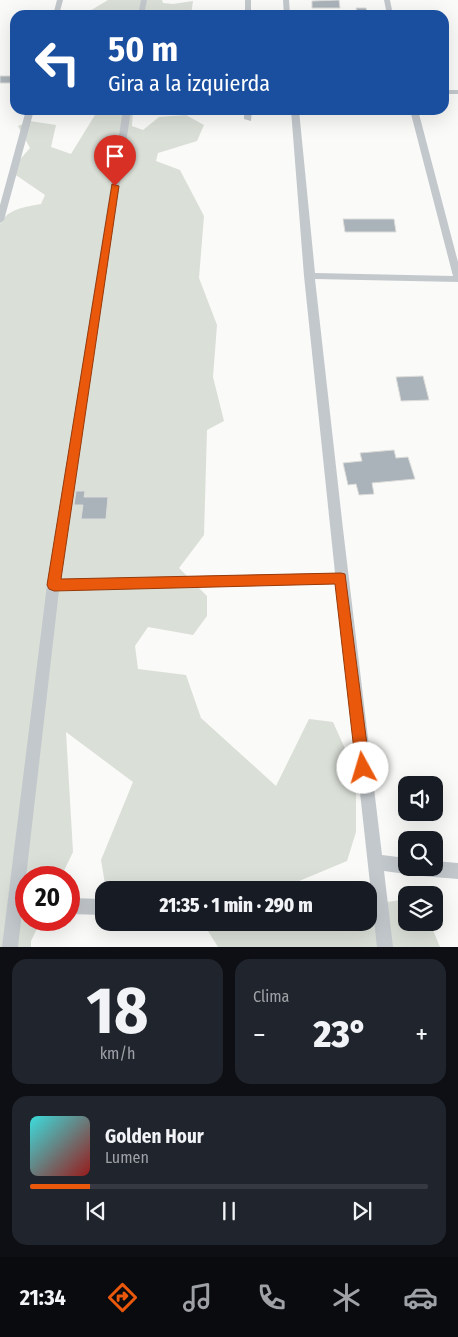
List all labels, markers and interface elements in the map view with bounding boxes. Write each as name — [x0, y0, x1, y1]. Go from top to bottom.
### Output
text: 50 m — [108, 28, 178, 70]
icon: left — [25, 30, 90, 95]
text: Gira a la izquierda — [108, 70, 270, 97]
pin — [94, 135, 136, 186]
icon: arrive — [101, 142, 129, 170]
position arrow — [336, 741, 388, 793]
map controls — [398, 776, 443, 931]
button: sound — [398, 776, 443, 821]
button: search — [398, 831, 443, 876]
speed limit sign: 20 — [15, 866, 80, 931]
button: layers — [398, 886, 443, 931]
text: 21:35 · 1 min · 290 m — [159, 894, 313, 917]
text: 18 — [87, 972, 148, 1050]
text: Clima — [253, 987, 289, 1006]
text: 23° — [314, 1011, 367, 1057]
text: − — [253, 1018, 266, 1051]
text: + — [415, 1018, 428, 1051]
text: km/h — [100, 1044, 135, 1063]
text: Golden Hour — [105, 1125, 204, 1148]
text: Lumen — [105, 1148, 149, 1167]
icon: previous — [82, 1197, 110, 1225]
icon: pause — [215, 1197, 243, 1225]
icon: next — [348, 1197, 376, 1225]
icon: directions — [105, 1280, 140, 1315]
icon: music — [180, 1280, 215, 1315]
icon: phone — [254, 1280, 289, 1315]
icon: climate — [329, 1280, 364, 1315]
icon: car — [403, 1280, 438, 1315]
text: 21:34 — [20, 1284, 66, 1311]

